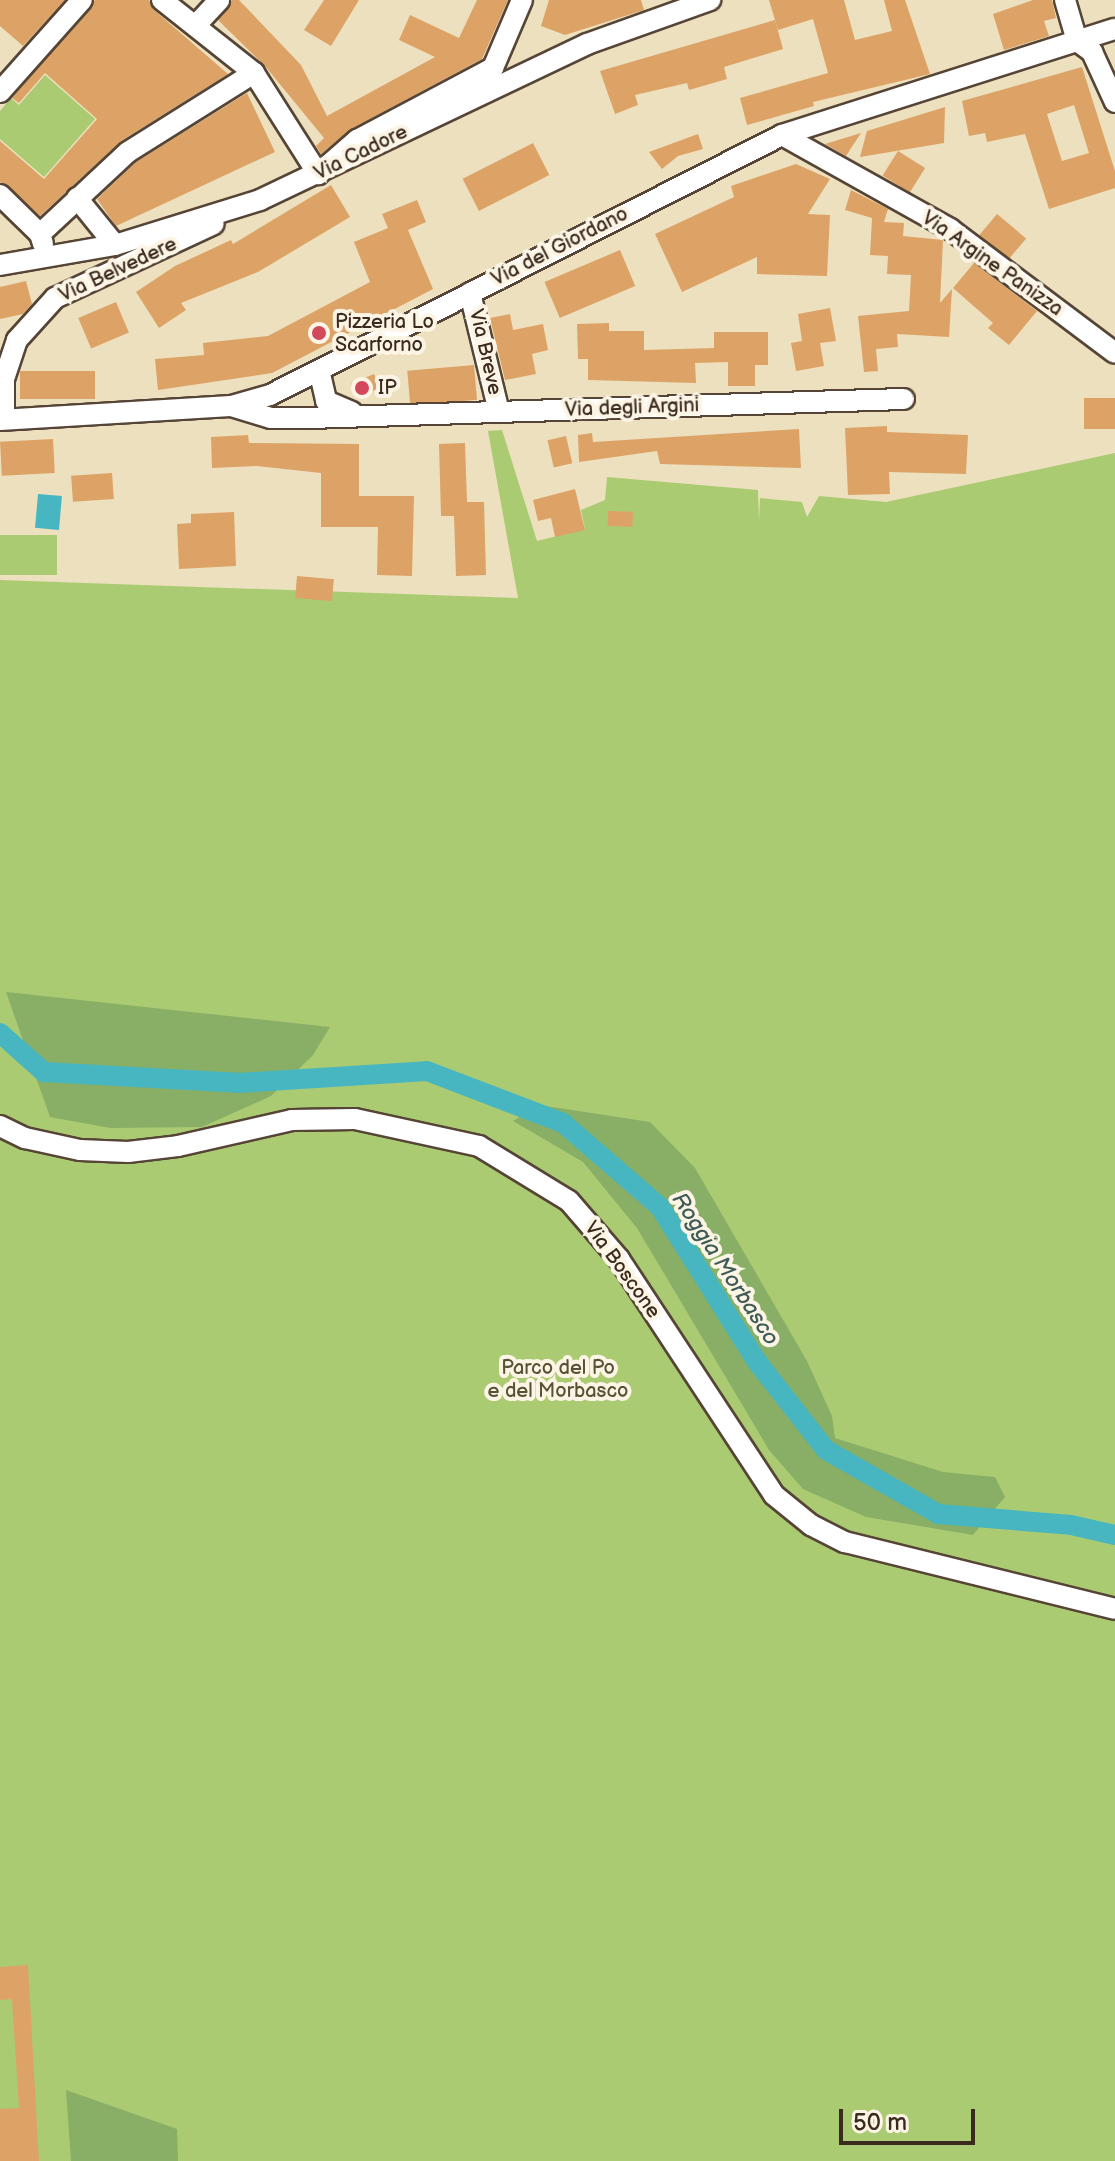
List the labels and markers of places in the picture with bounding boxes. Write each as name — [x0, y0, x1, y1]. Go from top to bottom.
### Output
place label: Pizzeria Lo Scarforno — [335, 310, 434, 357]
marker: Pizzeria Lo Scarforno — [310, 324, 328, 342]
place label: IP — [378, 376, 397, 400]
marker: IP — [353, 379, 371, 397]

